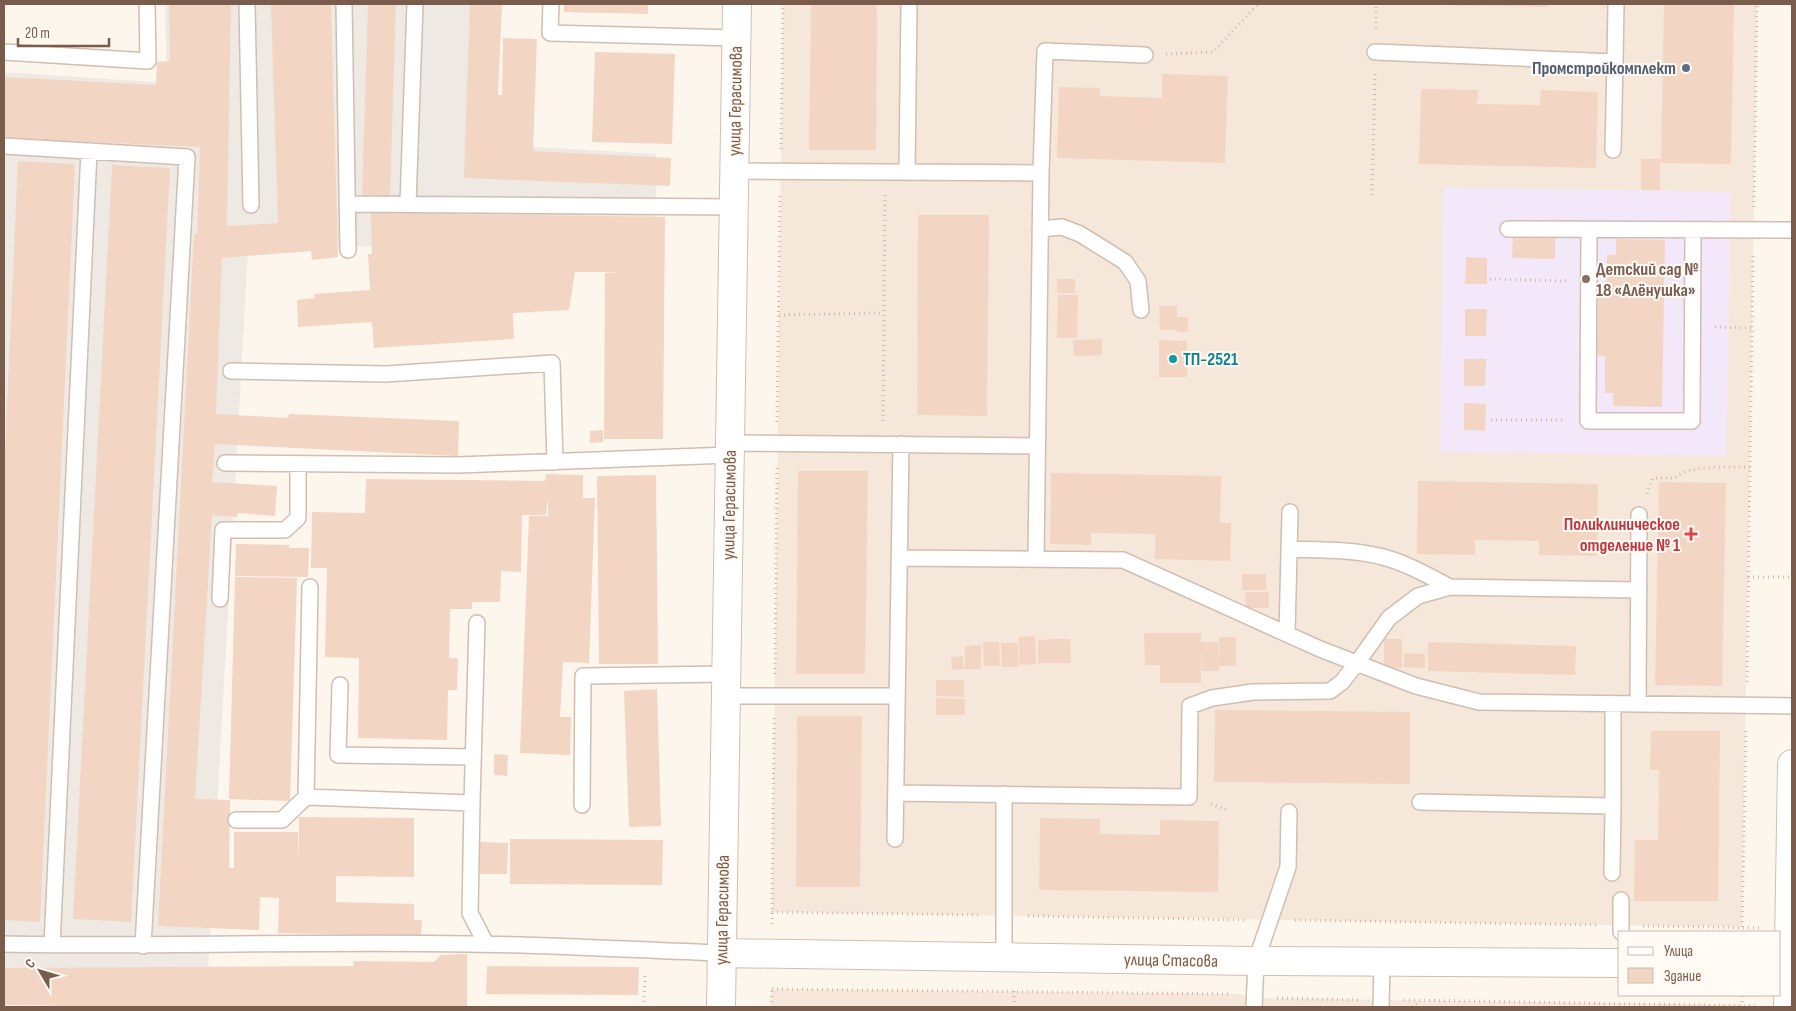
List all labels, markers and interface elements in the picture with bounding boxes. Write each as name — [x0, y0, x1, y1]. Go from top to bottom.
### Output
scale bar — [18, 15, 109, 47]
text: 20 m — [25, 24, 50, 43]
street label: улица Герасимова — [724, 46, 747, 156]
place label: Промстройкомплект — [1532, 58, 1676, 79]
marker: Промстройкомплект — [1680, 62, 1692, 74]
place label: Детский сад № 18 «Алёнушка» — [1596, 259, 1698, 301]
marker: Детский сад № 18 «Алёнушка» — [1580, 273, 1592, 285]
place label: ТП-2521 — [1183, 349, 1238, 370]
marker: ТП-2521 — [1167, 353, 1179, 365]
street label: улица Герасимова — [718, 450, 741, 560]
place label: Поликлиническое отделение № 1 — [1564, 514, 1680, 556]
marker: Поликлиническое отделение № 1 — [1684, 527, 1698, 541]
street label: улица Герасимова — [711, 855, 734, 965]
legend — [1618, 931, 1781, 996]
text: Улица — [1664, 942, 1693, 961]
north arrow — [15, 946, 65, 996]
street label: улица Стасова — [1124, 949, 1218, 972]
text: С — [21, 955, 39, 971]
text: Здание — [1664, 967, 1701, 986]

